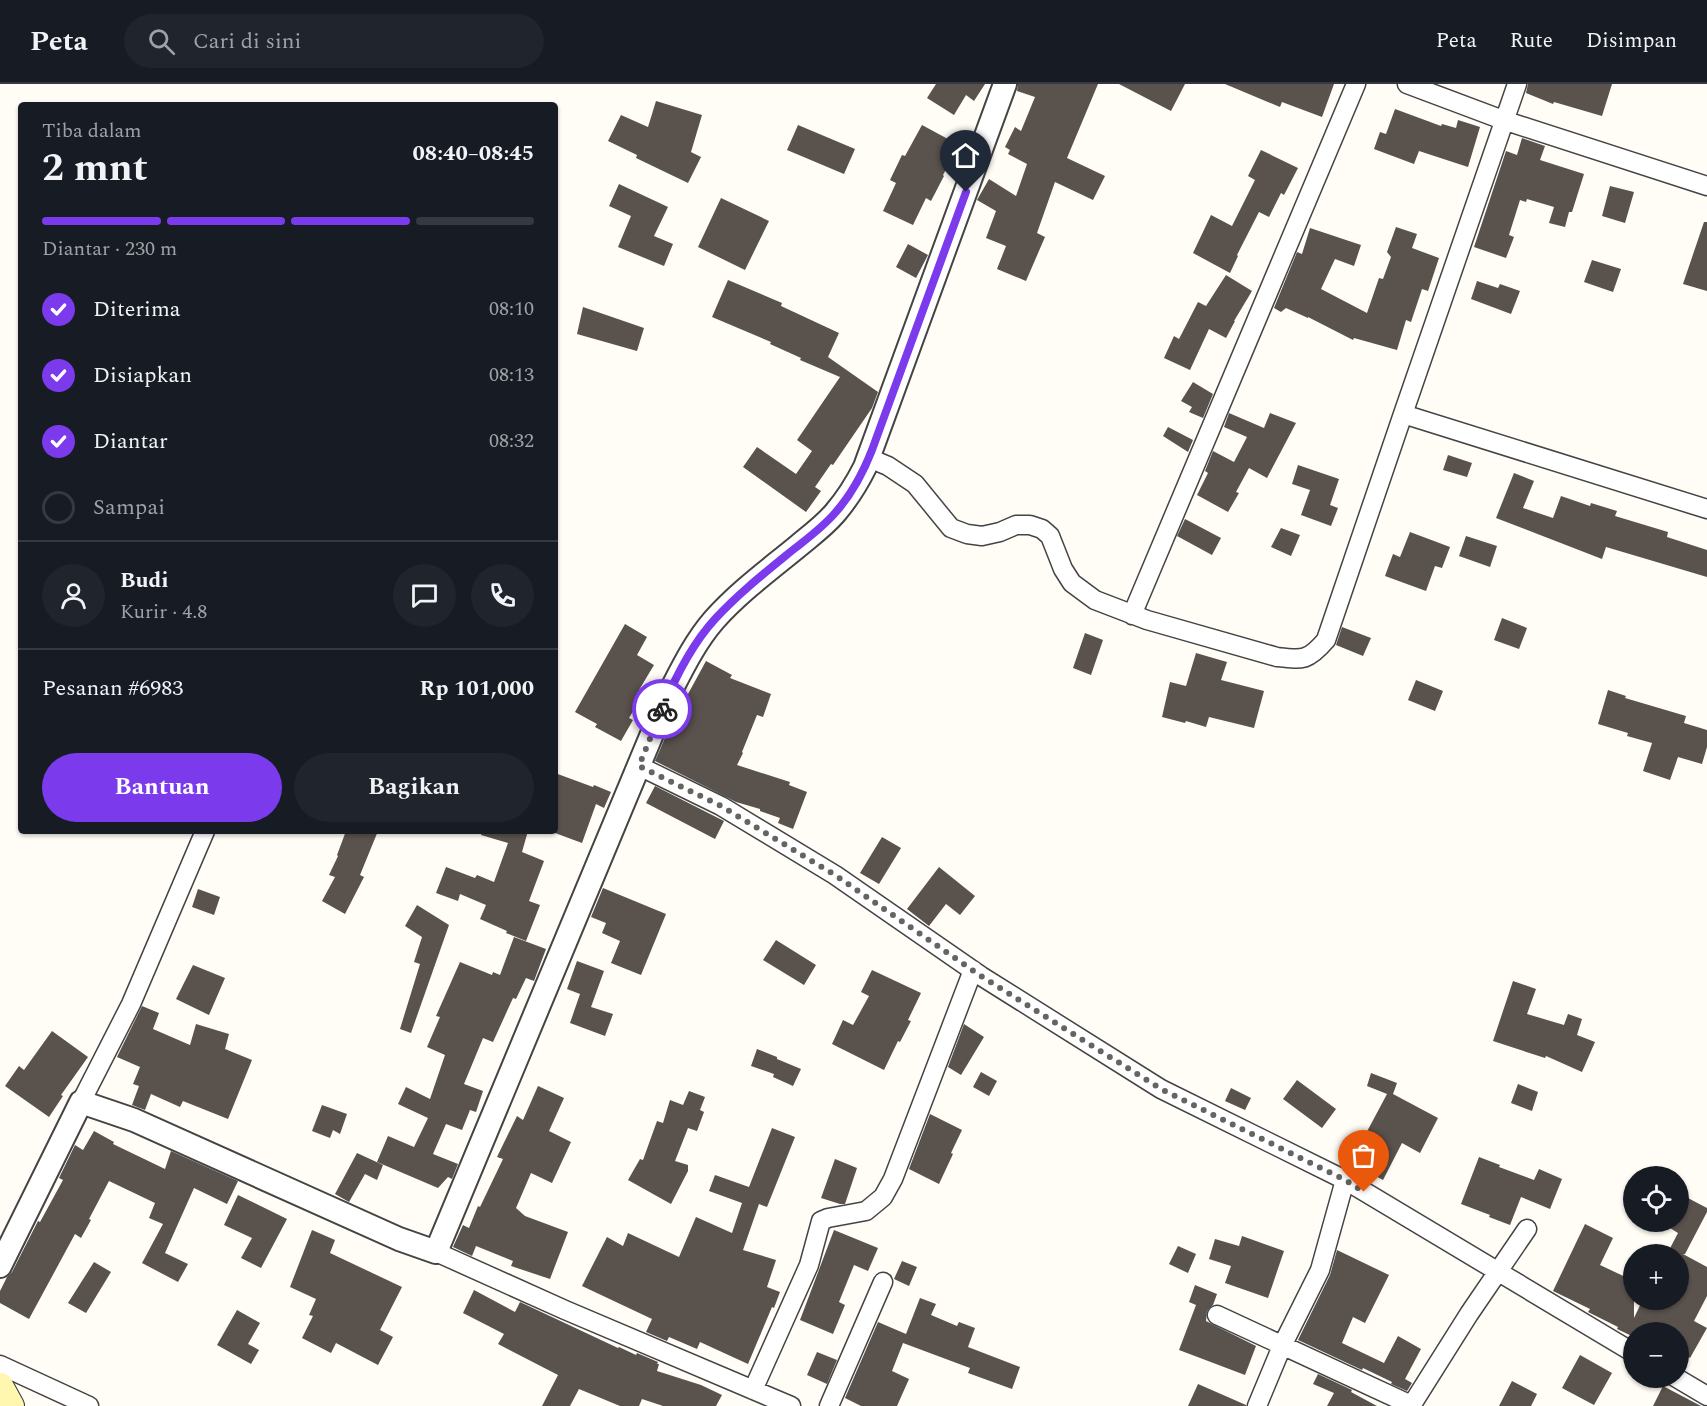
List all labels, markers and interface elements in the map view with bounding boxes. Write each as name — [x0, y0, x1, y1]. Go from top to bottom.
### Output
search box — [124, 14, 544, 68]
text: Peta — [30, 20, 88, 63]
icon: search — [145, 25, 178, 58]
text: Cari di sini — [193, 25, 301, 58]
text: Peta — [1436, 25, 1477, 57]
text: Rute — [1510, 25, 1553, 57]
text: Disimpan — [1586, 25, 1677, 57]
text: Tiba dalam — [42, 116, 142, 146]
pin — [940, 130, 991, 192]
text: 08:40–08:45 — [412, 137, 534, 170]
text: 2 mnt — [42, 139, 148, 198]
icon: home — [949, 139, 982, 172]
text: Diantar · 230 m — [42, 234, 177, 264]
icon: check — [42, 293, 75, 326]
text: Diterima — [93, 293, 181, 326]
text: 08:10 — [489, 294, 534, 324]
icon: check — [42, 359, 75, 392]
text: Disiapkan — [93, 359, 192, 392]
text: 08:13 — [489, 360, 534, 390]
icon: check — [42, 425, 75, 458]
text: Diantar — [93, 425, 168, 458]
text: 08:32 — [489, 426, 534, 456]
text: Sampai — [93, 491, 165, 524]
button: person — [42, 564, 105, 627]
text: Budi — [120, 564, 169, 597]
button: chat — [393, 564, 456, 627]
button: phone — [471, 564, 534, 627]
text: Kurir · 4.8 — [120, 597, 207, 627]
text: Pesanan #6983 — [42, 672, 183, 705]
text: Rp 101,000 — [420, 672, 534, 705]
courier — [632, 679, 692, 739]
icon: bike — [646, 693, 679, 726]
button: Bantuan — [42, 753, 282, 822]
button: Bagikan — [294, 753, 534, 822]
pin — [1338, 1130, 1389, 1192]
icon: bag — [1347, 1139, 1380, 1172]
map controls — [1623, 1166, 1689, 1388]
button: locate — [1623, 1166, 1689, 1232]
button: + — [1623, 1244, 1689, 1310]
button: − — [1623, 1322, 1689, 1388]

